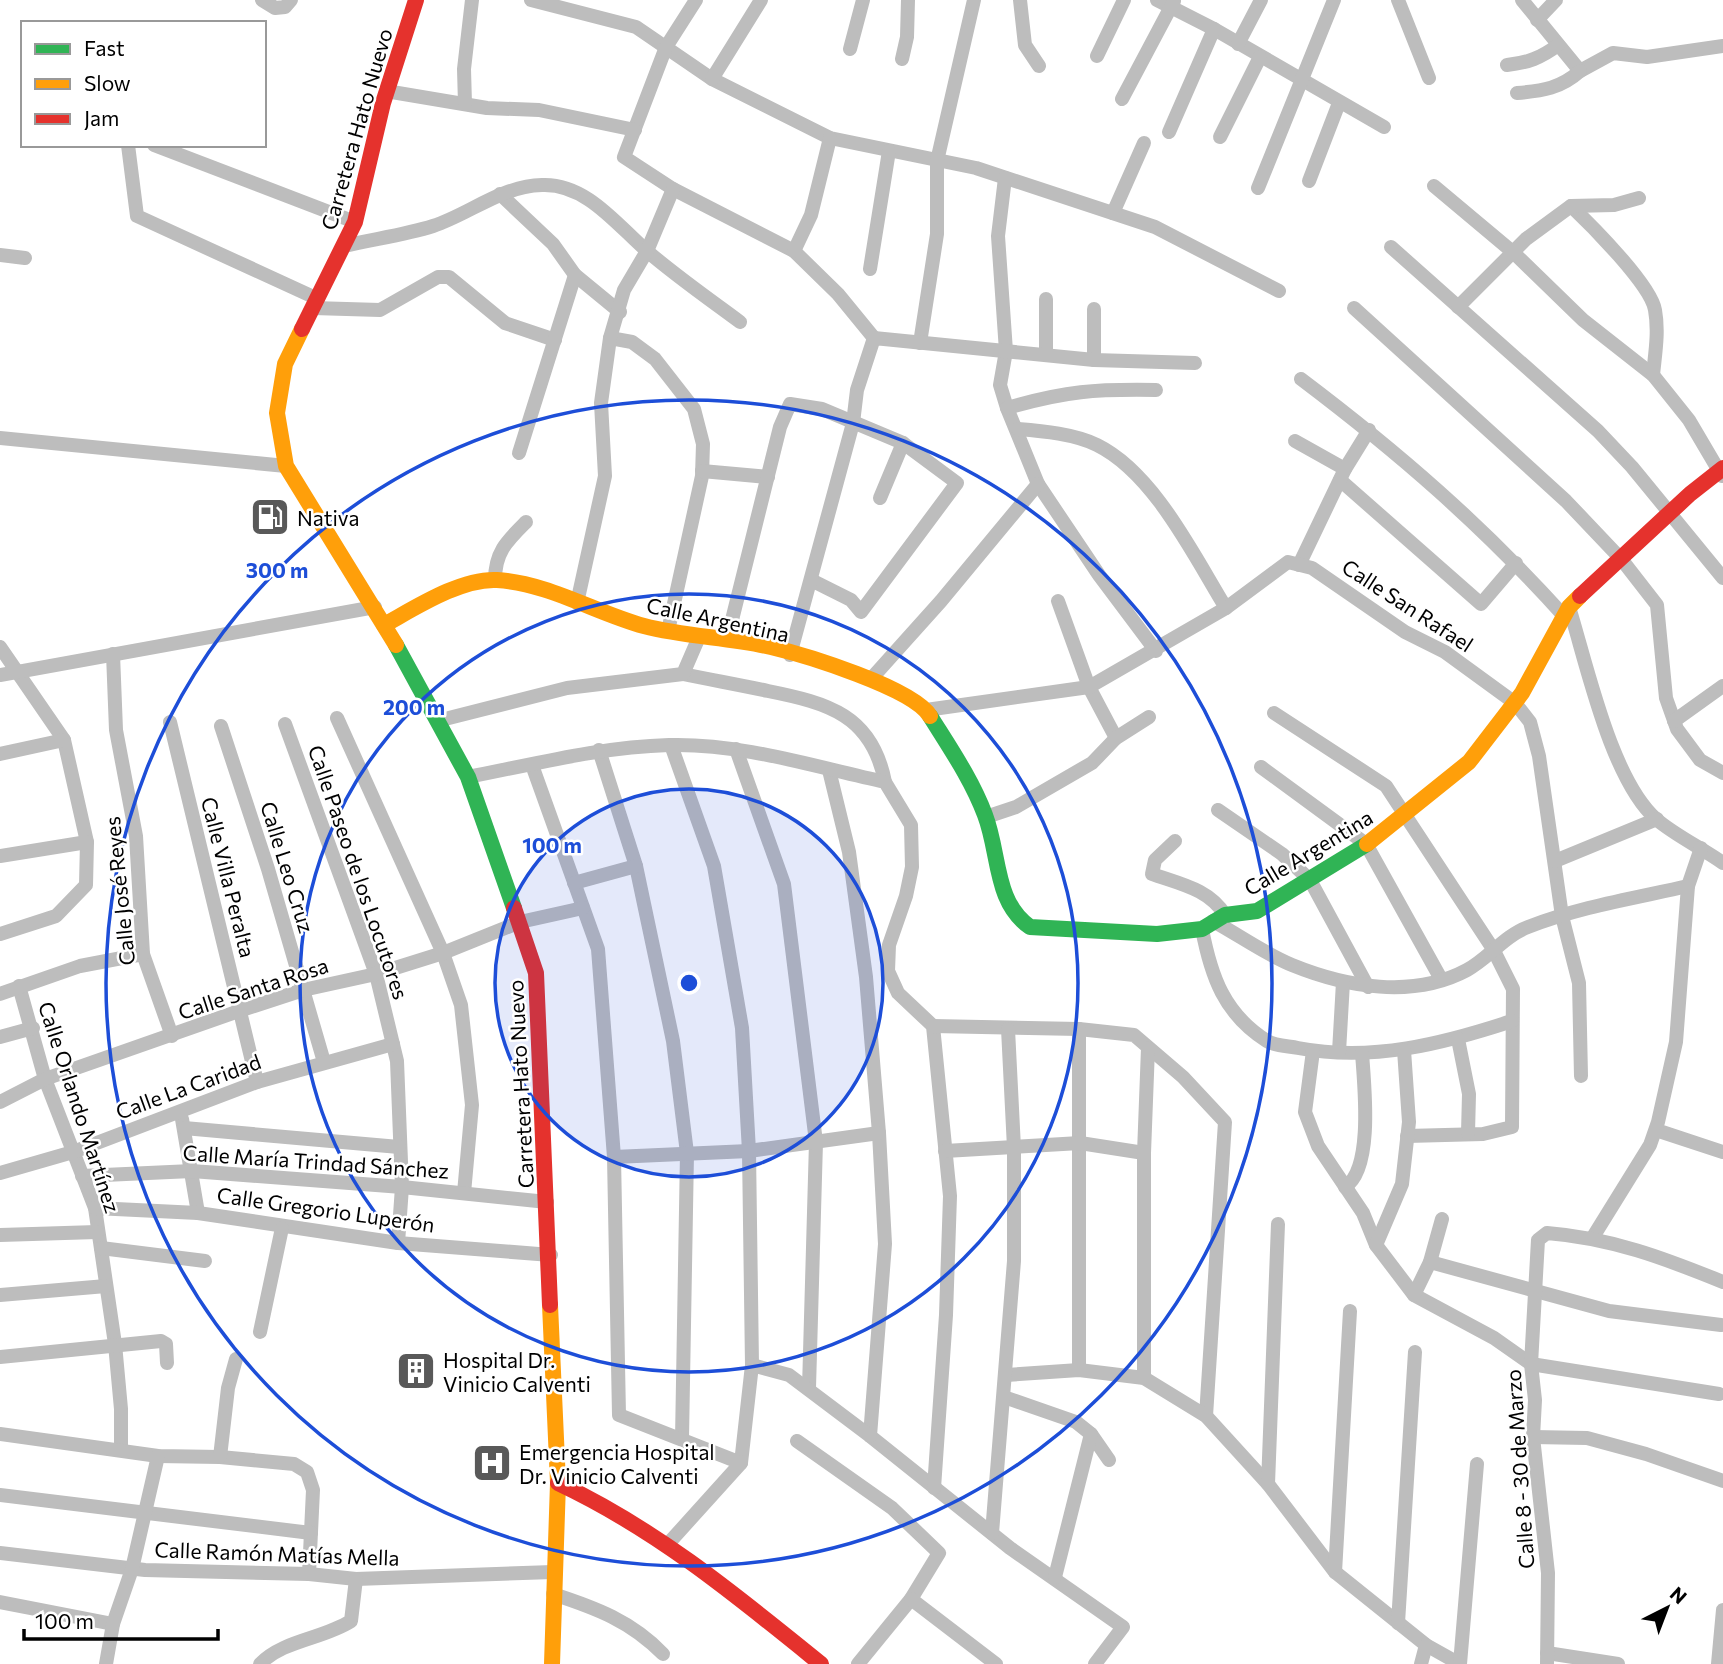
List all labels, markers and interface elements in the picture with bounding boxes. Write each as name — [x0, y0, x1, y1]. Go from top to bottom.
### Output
legend — [21, 21, 266, 147]
street label: Carretera Hato Nuevo — [315, 25, 397, 233]
text: Fast — [84, 35, 125, 60]
text: Slow — [84, 70, 131, 95]
text: Jam — [84, 105, 119, 130]
fuel station icon: Nativa — [249, 496, 291, 538]
place label: Nativa — [297, 505, 359, 530]
street label: Calle San Rafael — [1338, 553, 1478, 657]
text: 300 m — [246, 557, 308, 582]
street label: Calle Argentina — [644, 592, 792, 646]
text: 200 m — [383, 694, 445, 719]
street label: Calle Paseo de los Locutores — [304, 742, 414, 1002]
street label: Calle Villa Peralta — [197, 794, 261, 960]
street label: Calle Leo Cruz — [256, 798, 320, 936]
street label: Calle Argentina — [1239, 804, 1377, 900]
street label: Calle José Reyes — [99, 815, 139, 967]
text: 100 m — [522, 832, 582, 857]
street label: Calle Santa Rosa — [175, 952, 331, 1024]
centre of rings — [677, 971, 701, 995]
street label: Carretera Hato Nuevo — [502, 979, 538, 1189]
street label: Calle Orlando Martínez — [34, 998, 126, 1216]
street label: Calle La Caridad — [112, 1048, 264, 1124]
street label: Calle María Trindad Sánchez — [182, 1139, 450, 1183]
street label: Calle Gregorio Luperón — [216, 1181, 436, 1237]
place label: Hospital Dr. Vinicio Calventi — [443, 1347, 591, 1396]
building icon: Hospital Dr. Vinicio Calventi — [395, 1350, 437, 1392]
street label: Calle 8 - 30 de Marzo — [1500, 1368, 1538, 1570]
place label: Emergencia Hospital Dr. Vinicio Calventi — [519, 1439, 715, 1488]
hospital icon: Emergencia Hospital Dr. Vinicio Calventi — [471, 1442, 513, 1484]
street label: Calle Ramón Matías Mella — [154, 1536, 400, 1570]
north arrow — [1632, 1573, 1702, 1643]
text: N — [1666, 1582, 1692, 1608]
scale bar — [24, 1598, 219, 1642]
text: 100 m — [35, 1608, 94, 1633]

